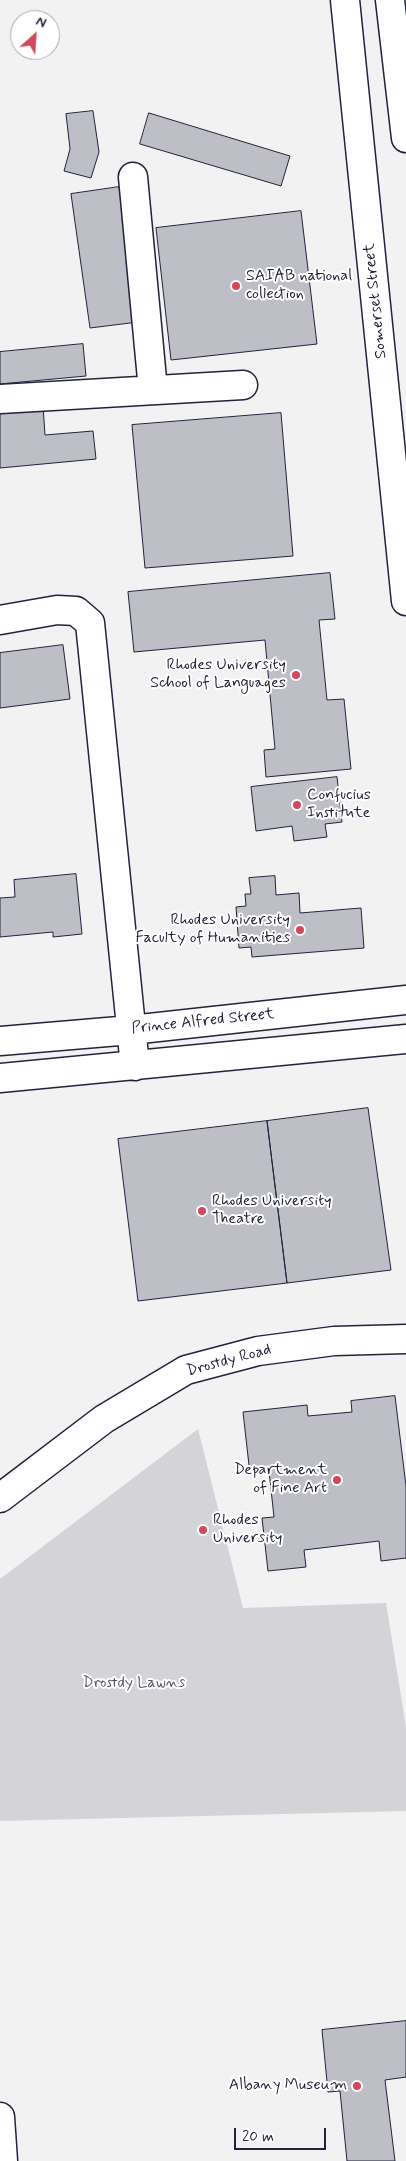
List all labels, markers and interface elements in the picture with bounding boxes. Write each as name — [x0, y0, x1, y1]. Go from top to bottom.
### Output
north arrow — [10, 10, 60, 60]
text: N — [33, 12, 49, 33]
street label: Somerset Street — [360, 242, 392, 360]
place label: SAIAB national collection — [246, 267, 352, 305]
marker: SAIAB national collection — [230, 280, 242, 292]
place label: Rhodes University School of Languages — [150, 656, 286, 694]
marker: Rhodes University School of Languages — [290, 669, 302, 681]
place label: Confucius Institute — [307, 786, 371, 824]
marker: Confucius Institute — [291, 799, 303, 811]
place label: Rhodes University Faculty of Humanities — [136, 911, 290, 949]
marker: Rhodes University Faculty of Humanities — [294, 924, 306, 936]
street label: Prince Alfred Street — [131, 1005, 275, 1039]
place label: Rhodes University Theatre — [212, 1192, 332, 1230]
marker: Rhodes University Theatre — [196, 1205, 208, 1217]
street label: Drostdy Road — [185, 1341, 273, 1381]
place label: Department of Fine Art — [234, 1461, 327, 1499]
marker: Department of Fine Art — [331, 1474, 343, 1486]
place label: Rhodes University — [213, 1511, 283, 1549]
marker: Rhodes University — [197, 1524, 209, 1536]
park label: Drostdy Lawns — [83, 1674, 185, 1694]
place label: Albany Museum — [229, 2076, 347, 2096]
marker: Albany Museum — [351, 2080, 363, 2092]
scale bar — [236, 2118, 328, 2150]
text: 20 m — [242, 2127, 274, 2147]

